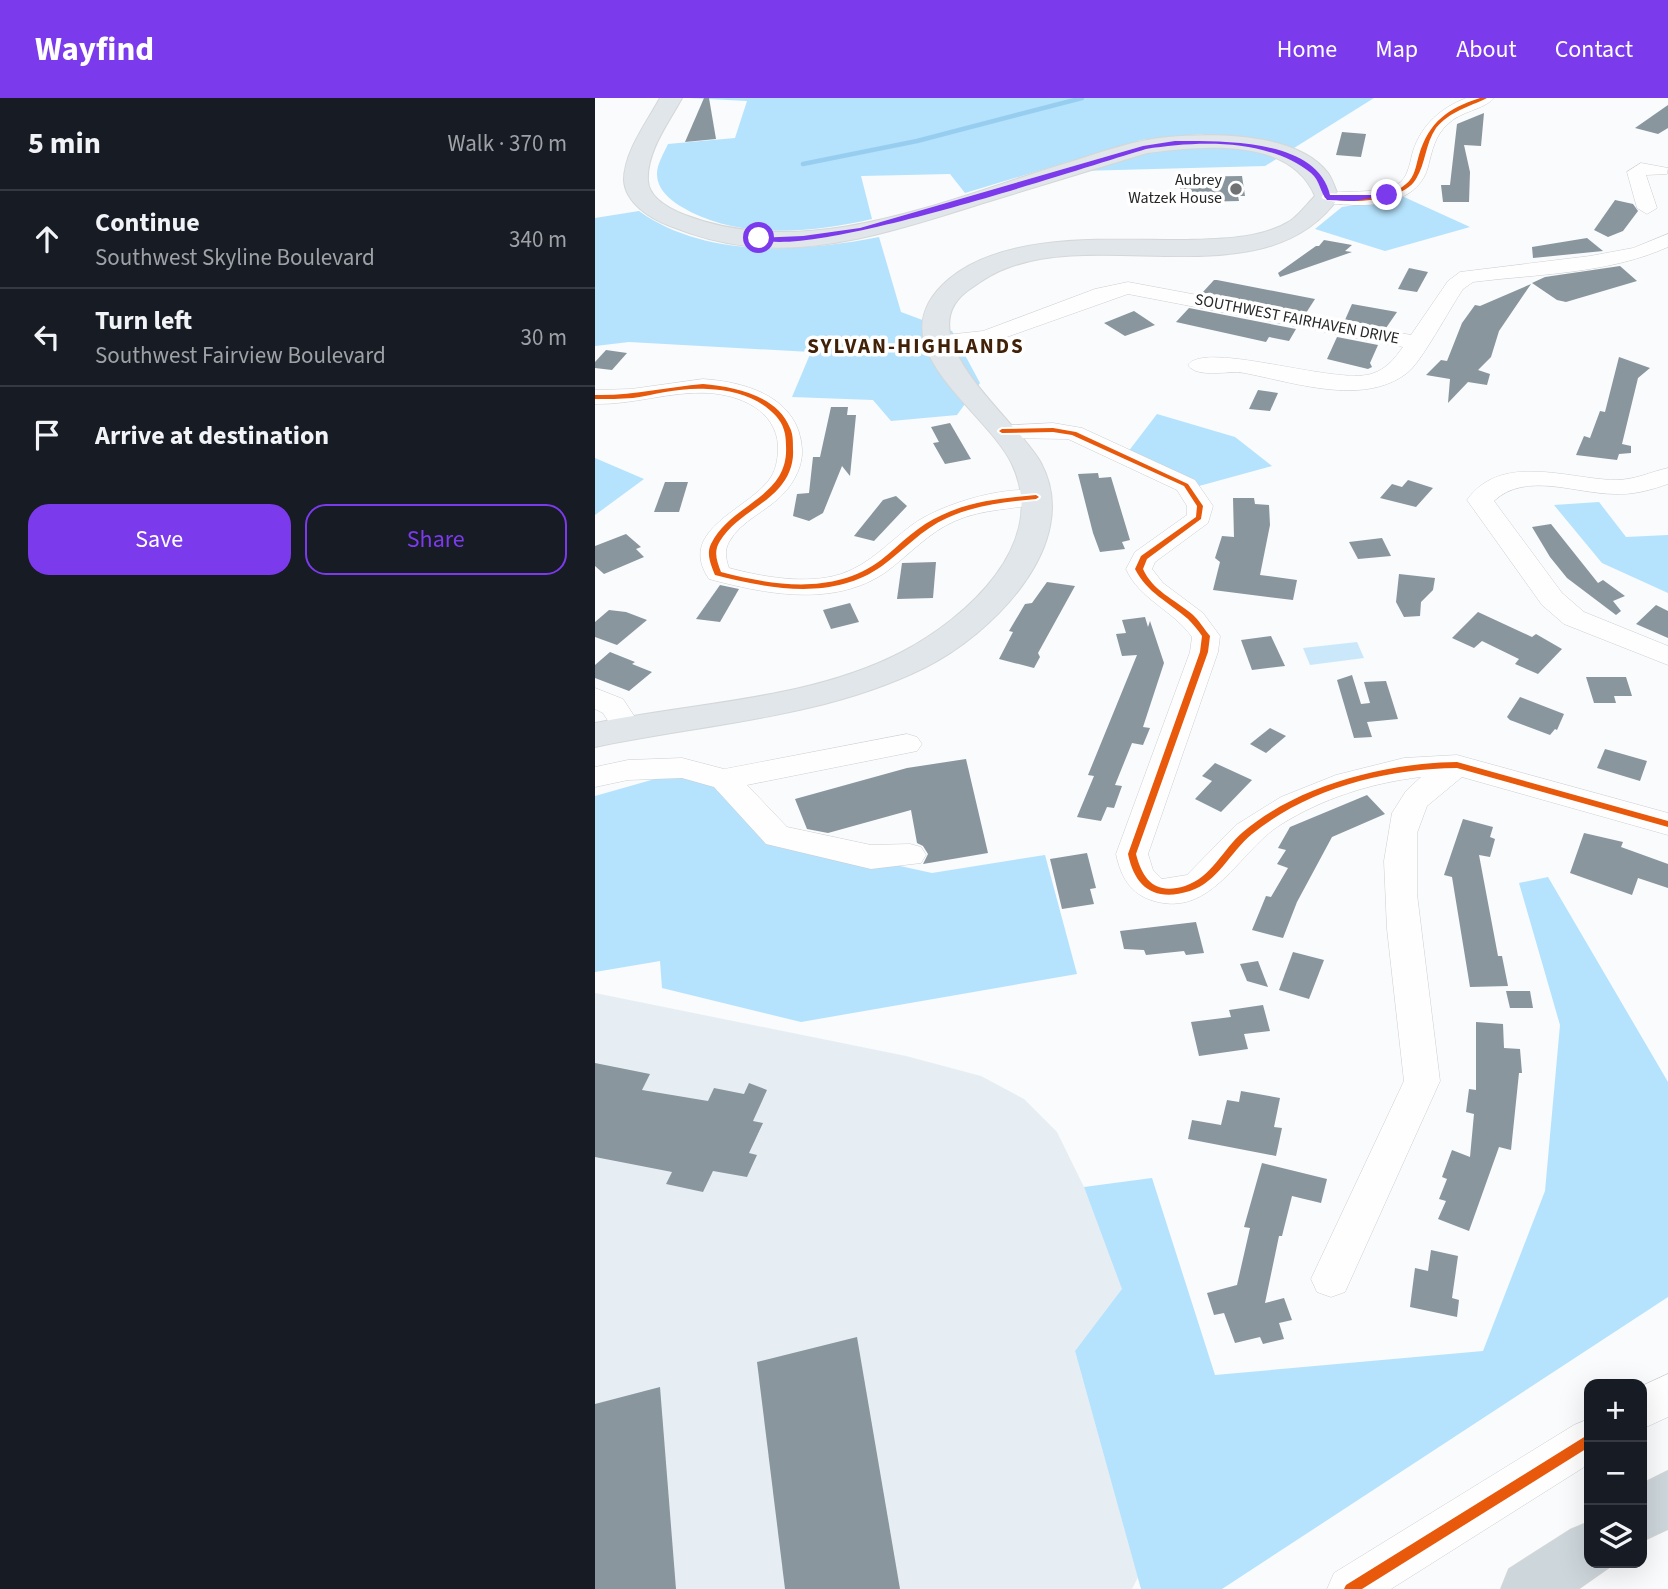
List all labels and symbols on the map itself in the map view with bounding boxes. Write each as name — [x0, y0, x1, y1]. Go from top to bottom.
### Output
place label: Aubrey Watzek House — [1128, 169, 1223, 209]
route end — [1371, 179, 1402, 210]
marker: Aubrey Watzek House — [1228, 181, 1244, 197]
route start — [743, 222, 774, 253]
street label: SOUTHWEST FAIRHAVEN DRIVE — [1193, 288, 1401, 350]
district label: SYLVAN-HIGHLANDS — [807, 331, 1025, 361]

